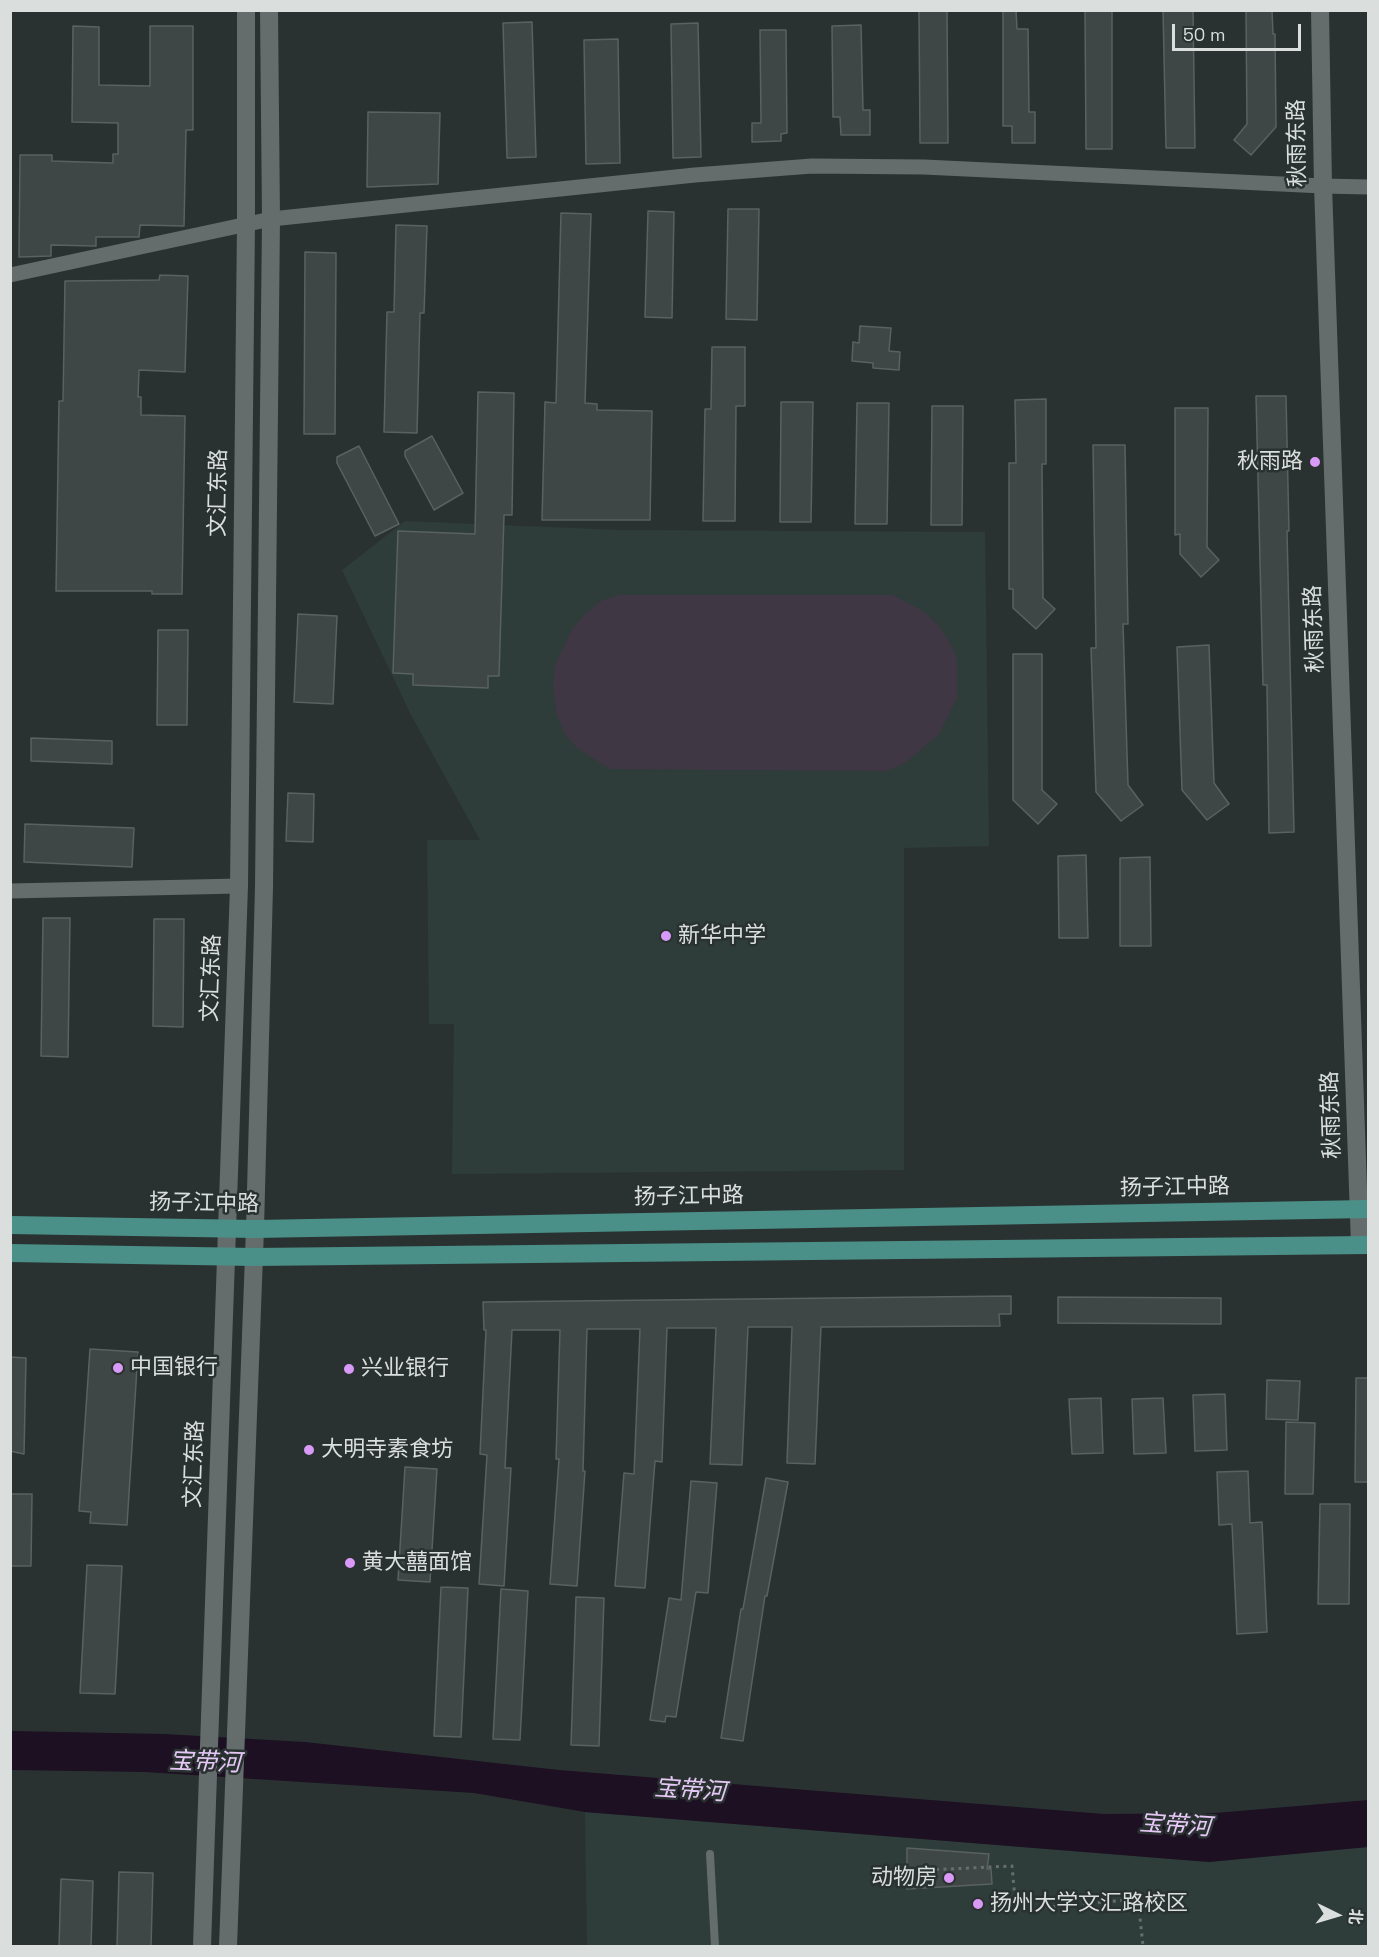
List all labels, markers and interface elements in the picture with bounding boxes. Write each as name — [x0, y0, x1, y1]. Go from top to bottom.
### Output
scale bar — [1175, 12, 1304, 50]
text: 50 m — [1183, 23, 1225, 46]
street label: 秋雨东路 — [1284, 99, 1312, 187]
street label: 文汇东路 — [205, 449, 233, 537]
place label: 秋雨路 — [1237, 449, 1303, 475]
marker: 秋雨路 — [1308, 455, 1322, 469]
street label: 秋雨东路 — [1300, 585, 1330, 673]
place label: 新华中学 — [678, 923, 766, 949]
marker: 新华中学 — [659, 929, 673, 943]
street label: 文汇东路 — [197, 934, 227, 1022]
street label: 秋雨东路 — [1317, 1071, 1347, 1159]
street label: 扬子江中路 — [1120, 1174, 1230, 1202]
street label: 扬子江中路 — [634, 1183, 744, 1211]
street label: 扬子江中路 — [149, 1190, 259, 1218]
place label: 中国银行 — [130, 1355, 218, 1381]
place label: 兴业银行 — [361, 1356, 449, 1382]
marker: 中国银行 — [111, 1361, 125, 1375]
marker: 兴业银行 — [342, 1362, 356, 1376]
street label: 文汇东路 — [180, 1420, 210, 1508]
place label: 大明寺素食坊 — [321, 1437, 453, 1463]
marker: 大明寺素食坊 — [302, 1443, 316, 1457]
place label: 黄大囍面馆 — [362, 1550, 472, 1576]
marker: 黄大囍面馆 — [343, 1556, 357, 1570]
water label: 宝带河 — [169, 1747, 241, 1779]
water label: 宝带河 — [653, 1774, 727, 1808]
water label: 宝带河 — [1138, 1809, 1212, 1843]
place label: 动物房 — [871, 1865, 937, 1891]
marker: 动物房 — [942, 1871, 956, 1885]
north arrow — [1307, 1885, 1367, 1945]
place label: 扬州大学文汇路校区 — [990, 1891, 1188, 1917]
marker: 扬州大学文汇路校区 — [971, 1897, 985, 1911]
text: 北 — [1344, 1908, 1367, 1925]

